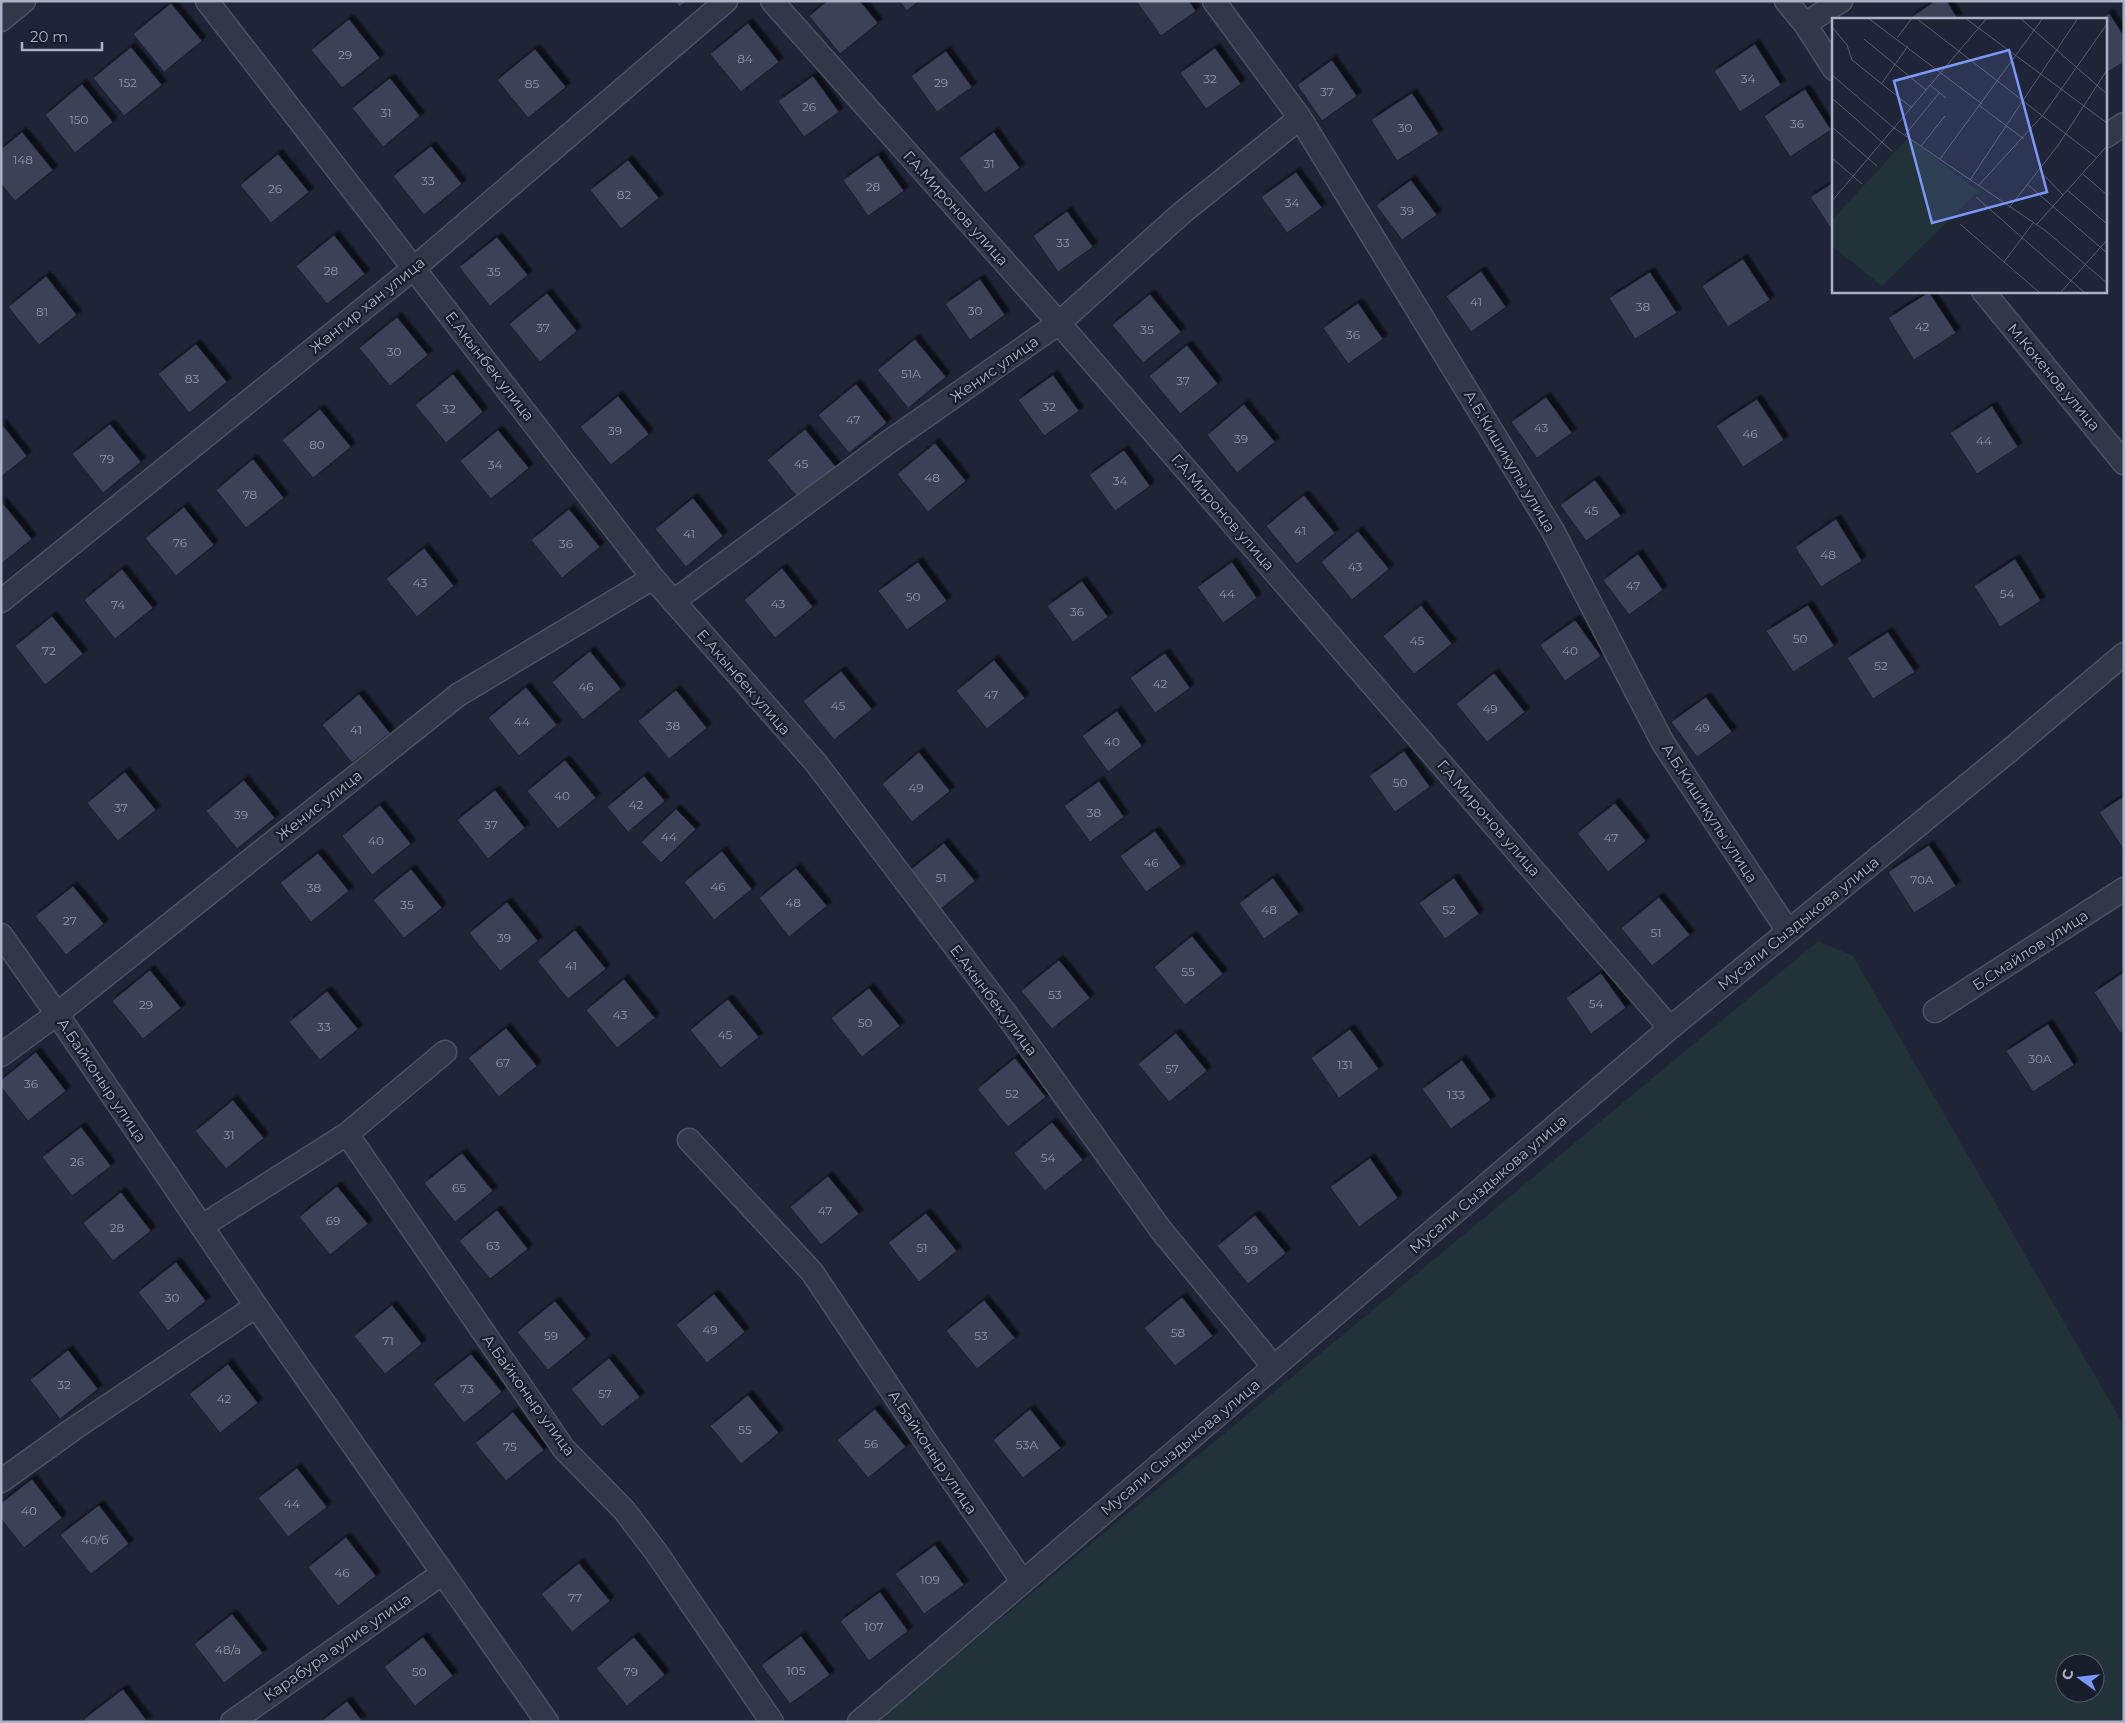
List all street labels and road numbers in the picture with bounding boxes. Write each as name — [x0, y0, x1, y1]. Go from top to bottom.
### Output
street label: Г.А.Миронов улица — [899, 146, 1013, 270]
street label: Жангир хан улица — [306, 253, 428, 357]
street label: Е.Акынбек улица — [441, 307, 539, 425]
street label: М.Кокенов улица — [2003, 319, 2105, 435]
street label: Женис улица — [946, 331, 1042, 407]
street label: А.Б.Кишикулы улица — [1460, 387, 1560, 535]
street label: Г.А.Миронов улица — [1167, 450, 1279, 574]
street label: Е.Акынбек улица — [693, 625, 795, 739]
street label: А.Б.Кишикулы улица — [1658, 740, 1762, 886]
street label: Г.А.Миронов улица — [1433, 756, 1545, 880]
street label: Женис улица — [272, 766, 366, 844]
street label: Мусали Сыздыкова улица — [1713, 852, 1883, 994]
street label: Б.Смайлов улица — [1968, 905, 2092, 995]
street label: Е.Акынбек улица — [946, 941, 1042, 1059]
street label: А.Байконыр улица — [53, 1014, 151, 1146]
street label: Мусали Сыздыкова улица — [1405, 1111, 1571, 1257]
street label: А.Байконыр улица — [478, 1330, 580, 1460]
street label: Мусали Сыздыкова улица — [1096, 1375, 1264, 1519]
street label: А.Байконыр улица — [884, 1386, 982, 1518]
street label: Карабура аулие улица — [260, 1589, 414, 1705]

